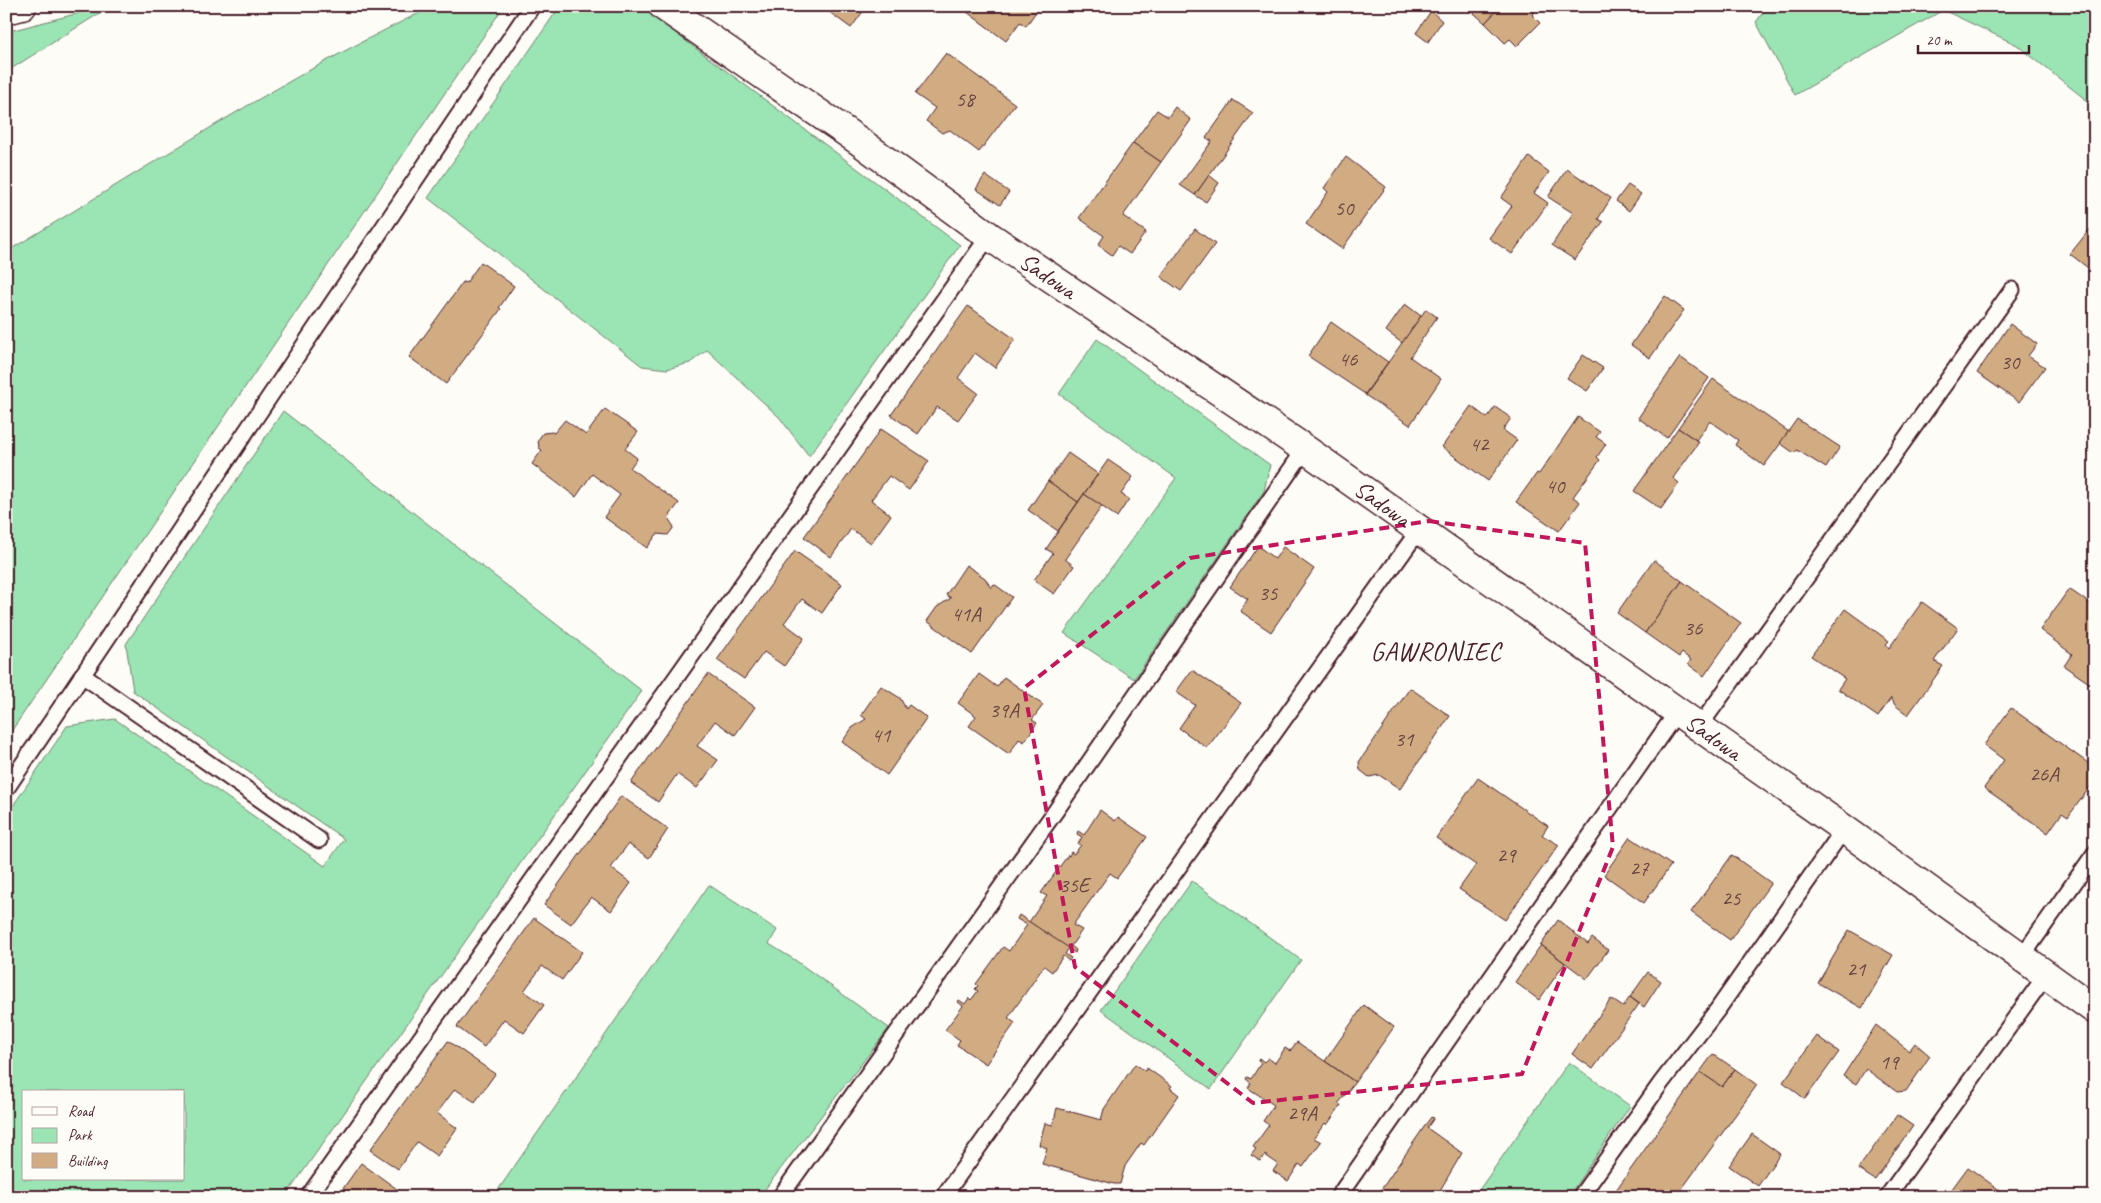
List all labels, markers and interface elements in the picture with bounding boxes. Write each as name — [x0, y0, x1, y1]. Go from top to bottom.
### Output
scale bar — [1918, 22, 2030, 54]
text: 20 m — [1926, 31, 1953, 50]
house number: 58 — [956, 86, 977, 112]
house number: 50 — [1335, 195, 1355, 221]
street label: Sadowa — [1014, 246, 1084, 307]
house number: 46 — [1339, 346, 1358, 372]
house number: 30 — [2001, 349, 2021, 375]
house number: 42 — [1470, 431, 1490, 457]
house number: 40 — [1546, 473, 1566, 499]
street label: Sadowa — [1349, 474, 1418, 535]
house number: 35 — [1259, 580, 1279, 606]
house number: 41A — [951, 601, 982, 627]
house number: 36 — [1684, 615, 1703, 641]
district label: GAWRONIEC — [1371, 635, 1503, 668]
house number: 39A — [989, 697, 1020, 723]
street label: Sadowa — [1680, 707, 1749, 768]
house number: 41 — [872, 722, 892, 748]
house number: 31 — [1395, 726, 1415, 752]
house number: 26A — [2029, 761, 2060, 787]
house number: 29 — [1497, 842, 1517, 868]
house number: 27 — [1630, 855, 1650, 881]
house number: 35E — [1059, 872, 1092, 898]
house number: 25 — [1722, 885, 1742, 911]
house number: 21 — [1847, 956, 1867, 982]
house number: 19 — [1880, 1049, 1900, 1075]
legend — [22, 1090, 185, 1180]
house number: 29A — [1287, 1100, 1318, 1126]
text: Road — [68, 1102, 95, 1121]
text: Park — [68, 1126, 93, 1145]
text: Building — [68, 1152, 108, 1171]

